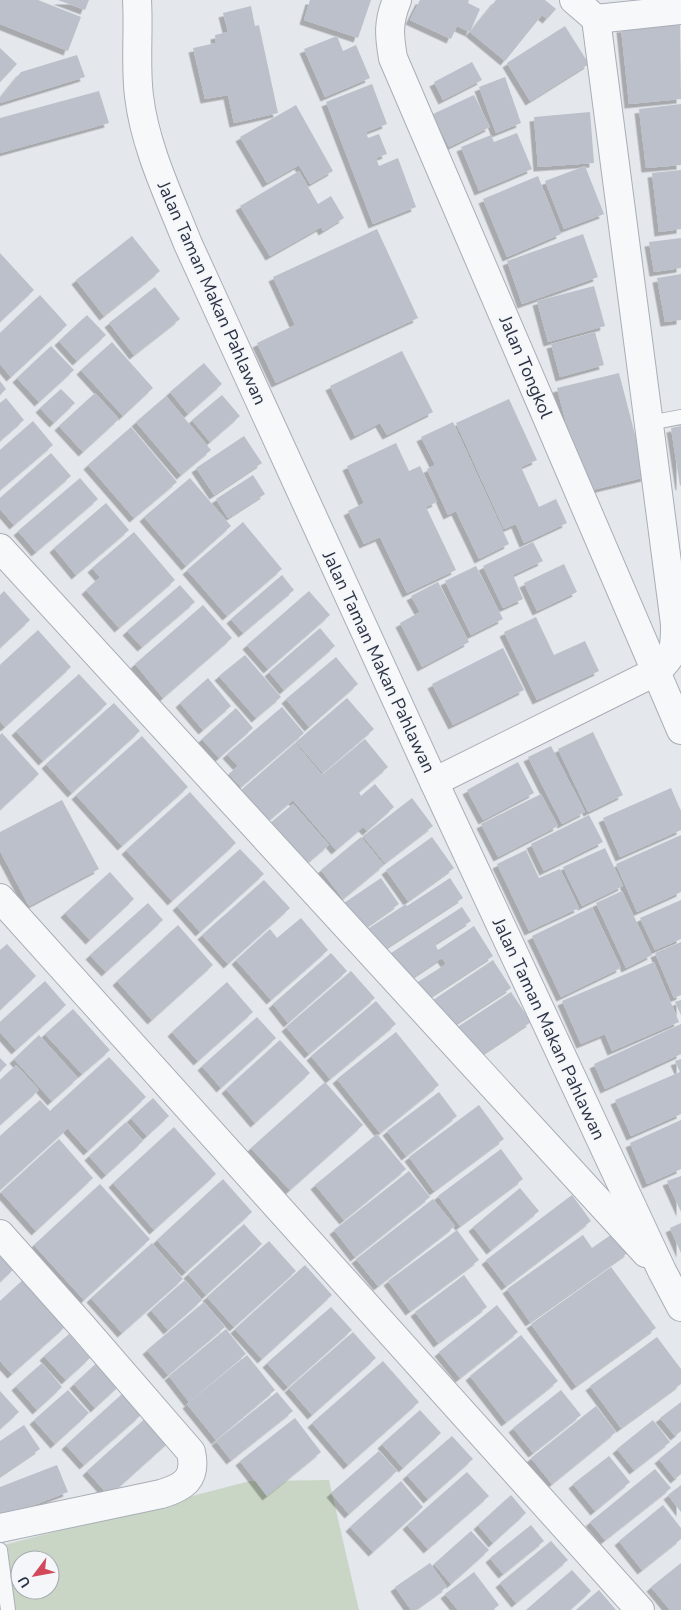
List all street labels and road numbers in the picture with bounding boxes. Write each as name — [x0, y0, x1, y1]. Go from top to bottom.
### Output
street label: Jalan Taman Makan Pahlawan — [151, 177, 272, 409]
street label: Jalan Tongkol — [493, 311, 559, 423]
street label: Jalan Taman Makan Pahlawan — [316, 546, 441, 777]
street label: Jalan Taman Makan Pahlawan — [486, 913, 611, 1144]

